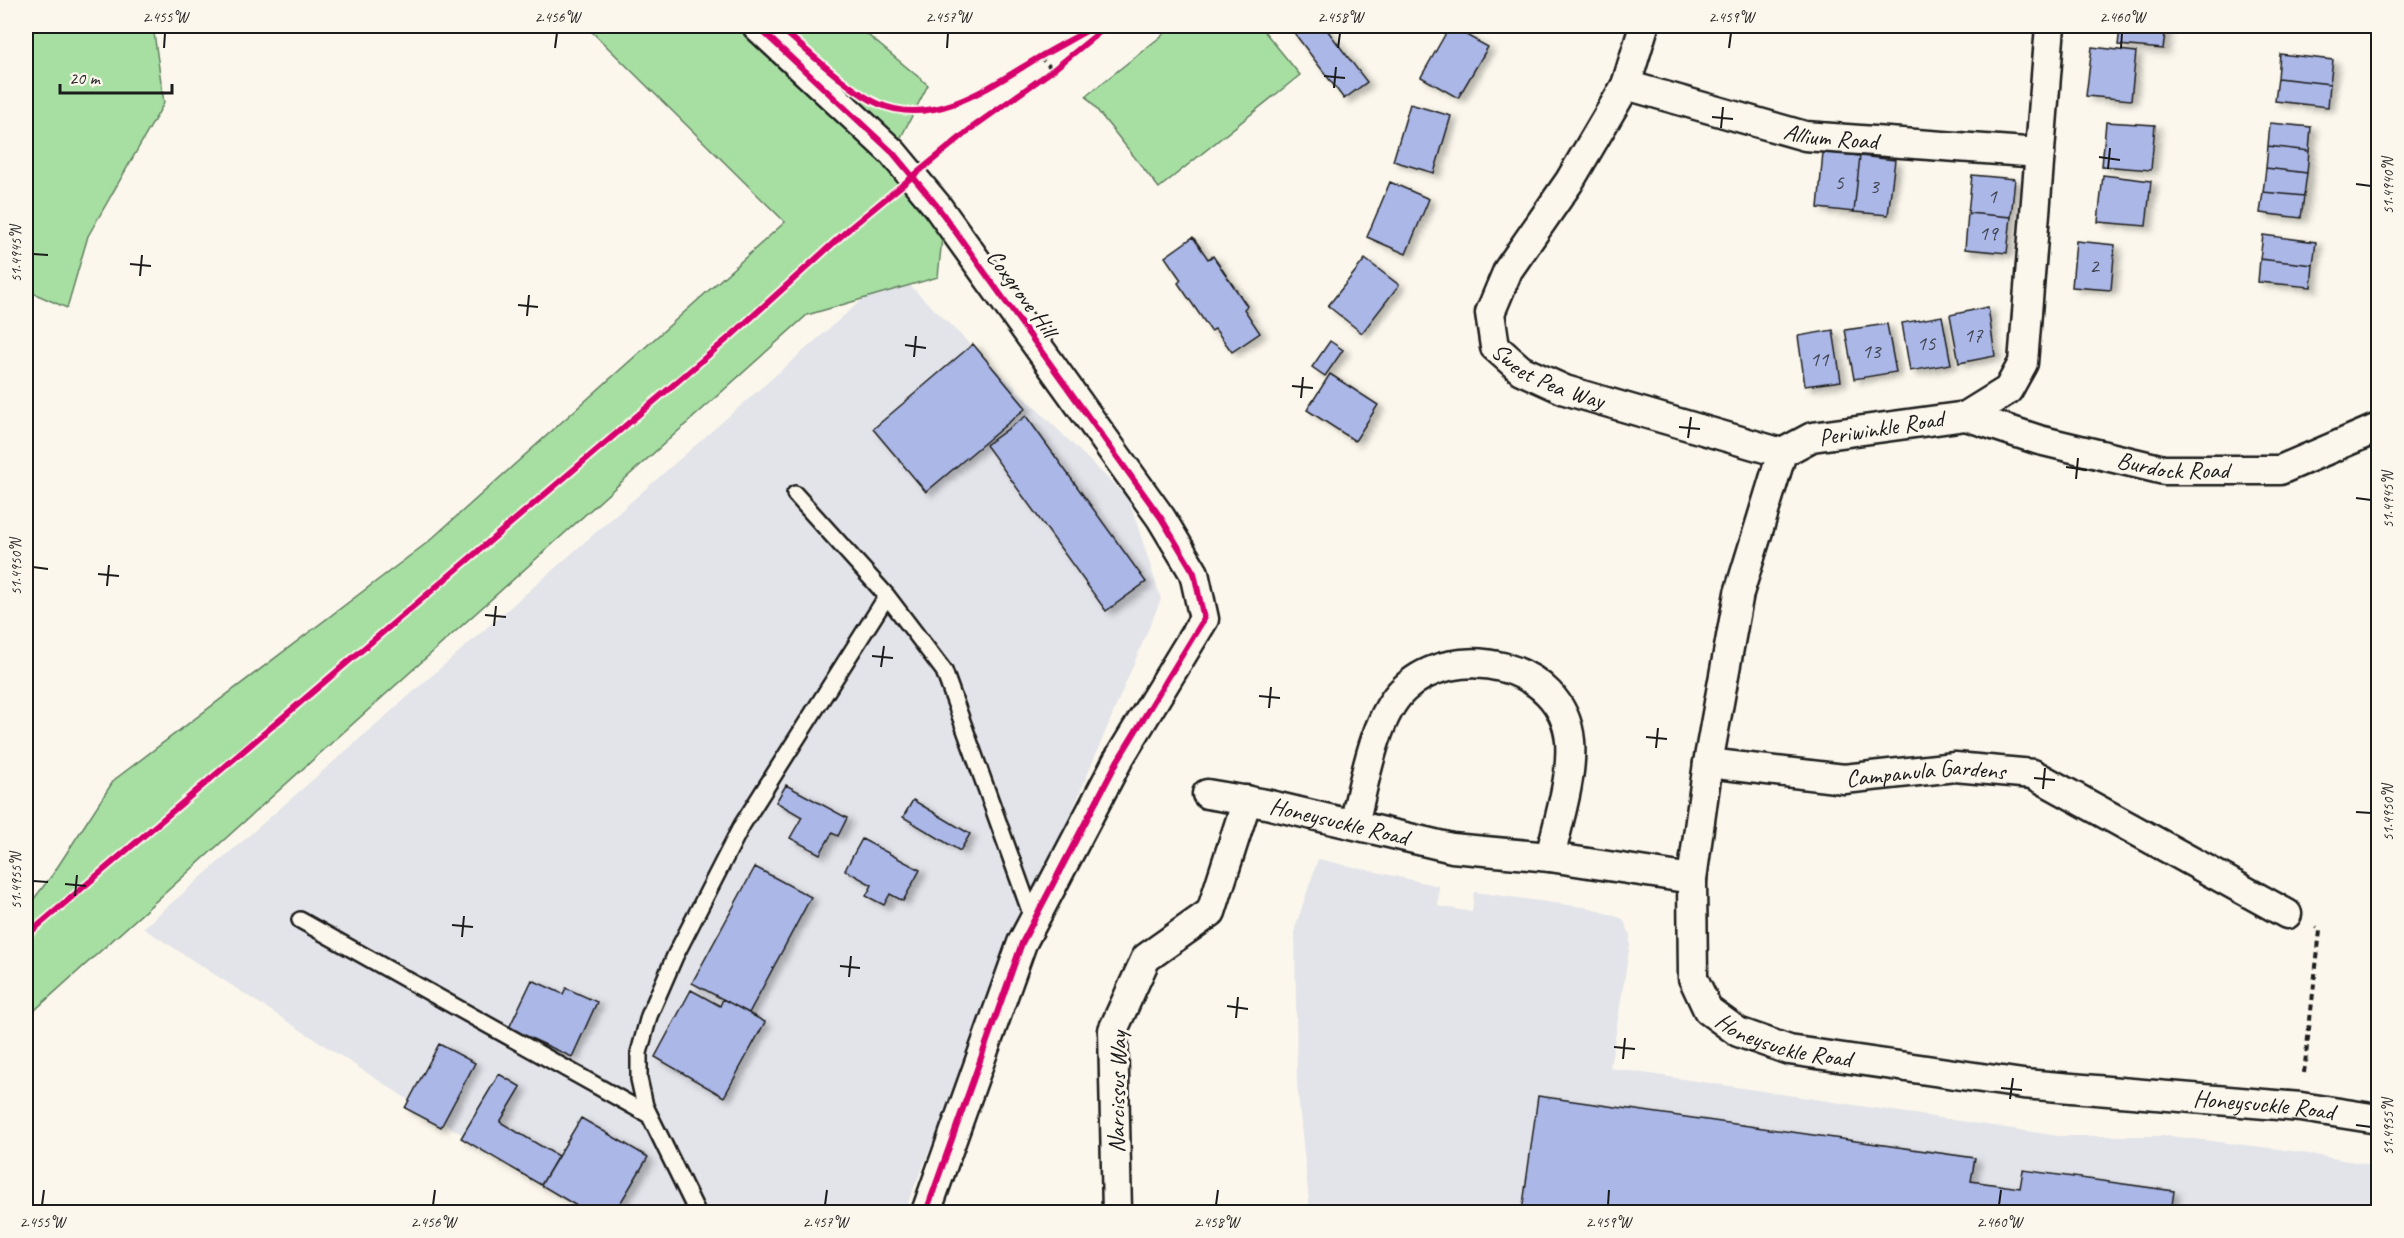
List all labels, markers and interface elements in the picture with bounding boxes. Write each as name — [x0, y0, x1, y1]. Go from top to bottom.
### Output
text: 2.455°W — [142, 8, 191, 27]
text: 2.456°W — [534, 8, 583, 27]
text: 2.457°W — [925, 8, 974, 27]
text: 2.458°W — [1317, 8, 1366, 27]
text: 2.459°W — [1708, 8, 1757, 27]
text: 2.460°W — [2099, 8, 2148, 27]
scale bar — [60, 57, 172, 95]
text: 20 m — [69, 67, 102, 89]
street label: Allium Road — [1781, 116, 1882, 156]
text: 51.4940°N — [2379, 155, 2398, 214]
house number: 5 — [1834, 169, 1845, 195]
house number: 3 — [1869, 173, 1880, 199]
house number: 1 — [1987, 183, 1998, 209]
house number: 19 — [1979, 220, 1999, 246]
text: 51.4945°N — [7, 223, 26, 282]
street label: Coxgrove Hill — [980, 243, 1066, 346]
house number: 2 — [2089, 253, 2100, 279]
house number: 17 — [1964, 322, 1984, 348]
house number: 15 — [1917, 330, 1937, 356]
street label: Sweet Pea Way — [1485, 336, 1609, 416]
house number: 13 — [1862, 338, 1882, 364]
house number: 11 — [1810, 346, 1830, 372]
street label: Periwinkle Road — [1816, 403, 1949, 453]
street label: Burdock Road — [2114, 444, 2232, 485]
text: 51.4945°N — [2379, 469, 2398, 528]
text: 51.4950°N — [7, 536, 26, 595]
street label: Campanula Gardens — [1844, 752, 2008, 794]
text: 51.4950°N — [2379, 782, 2398, 841]
street label: Honeysuckle Road — [1267, 790, 1415, 853]
text: 51.4955°N — [7, 850, 26, 909]
street label: Honeysuckle Road — [1710, 1006, 1857, 1074]
street label: Narcissus Way — [1101, 1029, 1133, 1153]
street label: Honeysuckle Road — [2192, 1083, 2340, 1128]
text: 51.4955°N — [2379, 1096, 2398, 1155]
text: 2.455°W — [19, 1213, 68, 1232]
text: 2.456°W — [410, 1213, 459, 1232]
text: 2.457°W — [802, 1213, 851, 1232]
text: 2.458°W — [1193, 1213, 1242, 1232]
text: 2.459°W — [1585, 1213, 1634, 1232]
text: 2.460°W — [1976, 1213, 2025, 1232]

